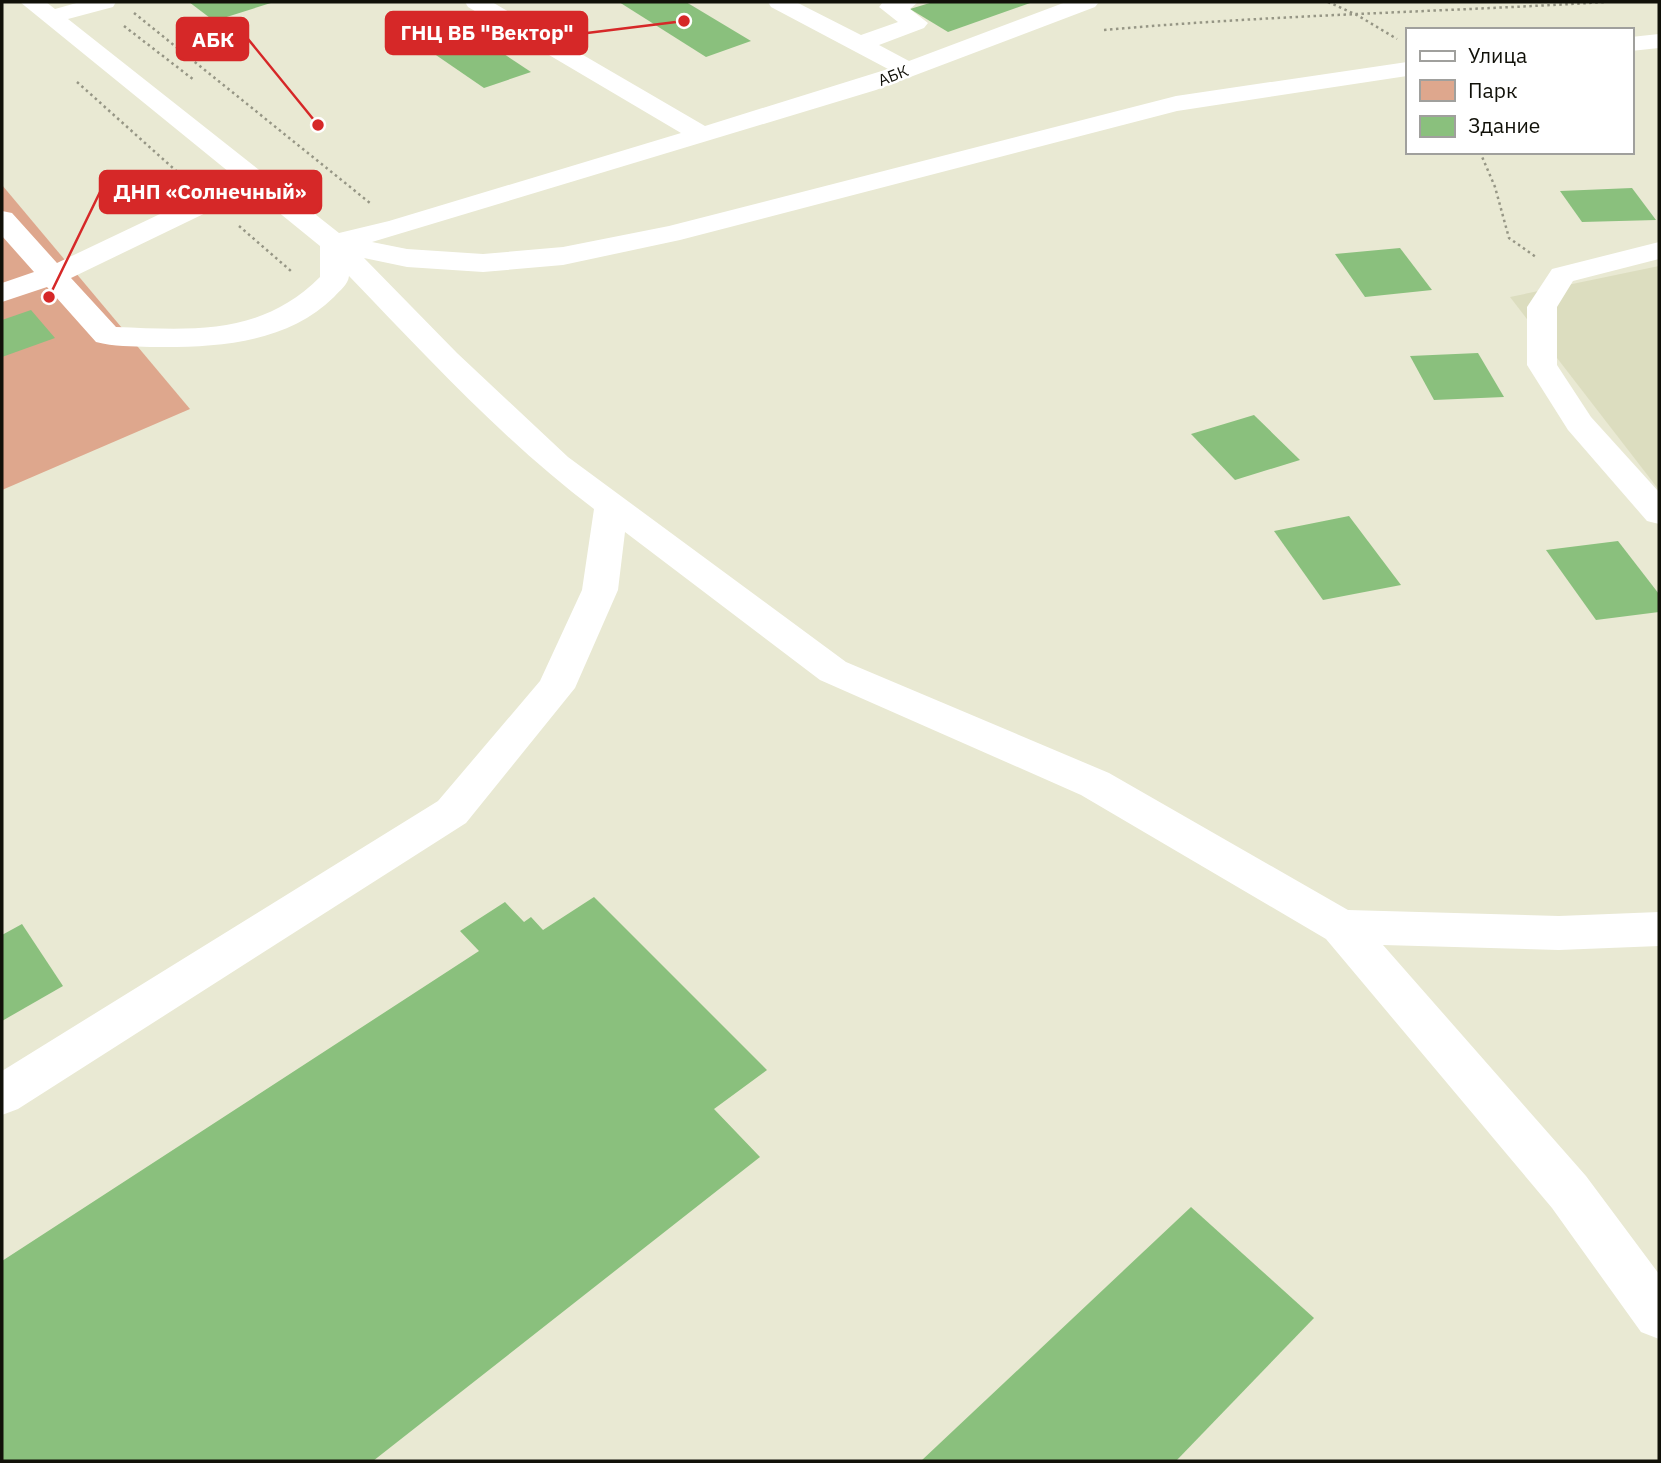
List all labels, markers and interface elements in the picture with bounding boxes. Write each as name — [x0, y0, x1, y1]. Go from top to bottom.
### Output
callout: ГНЦ ВБ "Вектор" — [386, 12, 587, 54]
callout: АБК — [177, 18, 248, 60]
text: ГНЦ ВБ "Вектор" — [400, 18, 574, 46]
text: АБК — [192, 25, 234, 53]
legend — [1406, 28, 1633, 154]
text: Улица — [1468, 41, 1527, 69]
street label: АБК — [875, 60, 911, 90]
text: Парк — [1468, 76, 1518, 104]
text: Здание — [1468, 111, 1540, 139]
callout: ДНП «Солнечный» — [100, 171, 321, 213]
text: ДНП «Солнечный» — [113, 177, 307, 205]

